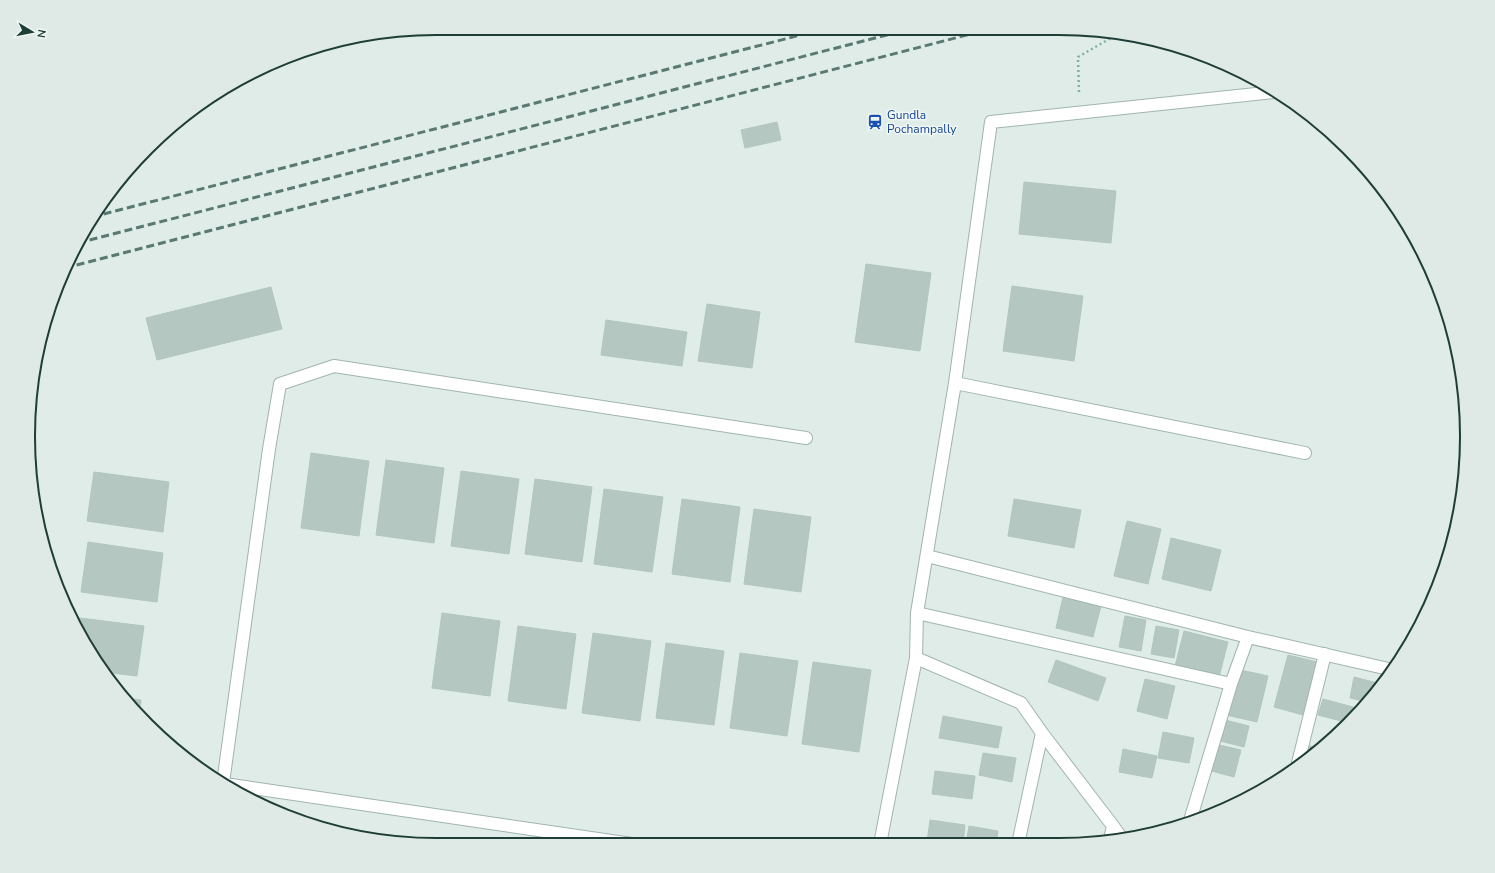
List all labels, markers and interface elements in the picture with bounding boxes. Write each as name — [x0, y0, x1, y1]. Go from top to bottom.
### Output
north arrow — [12, 12, 52, 52]
text: N — [33, 28, 49, 39]
place label: Gundla Pochampally — [887, 107, 957, 137]
station icon: Gundla Pochampally — [866, 113, 884, 131]

